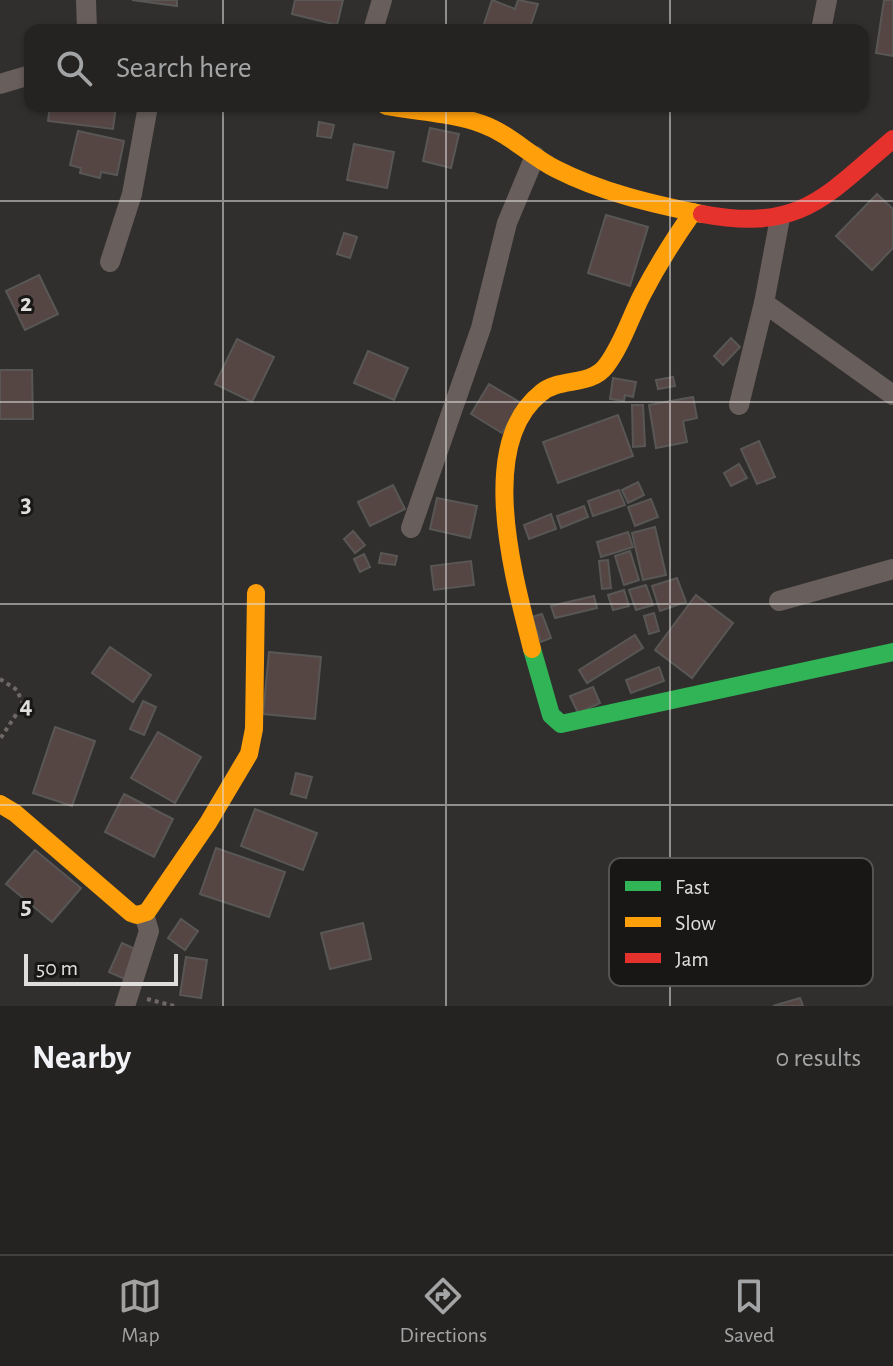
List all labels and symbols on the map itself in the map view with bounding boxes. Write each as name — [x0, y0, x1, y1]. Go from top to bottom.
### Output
text: 2 — [20, 290, 32, 316]
text: 3 — [20, 491, 32, 517]
text: 4 — [19, 692, 33, 718]
legend — [609, 858, 873, 986]
text: Fast — [675, 876, 709, 898]
text: 5 — [20, 893, 32, 919]
text: Slow — [675, 912, 716, 934]
text: Jam — [675, 948, 709, 970]
scale bar — [24, 950, 178, 986]

